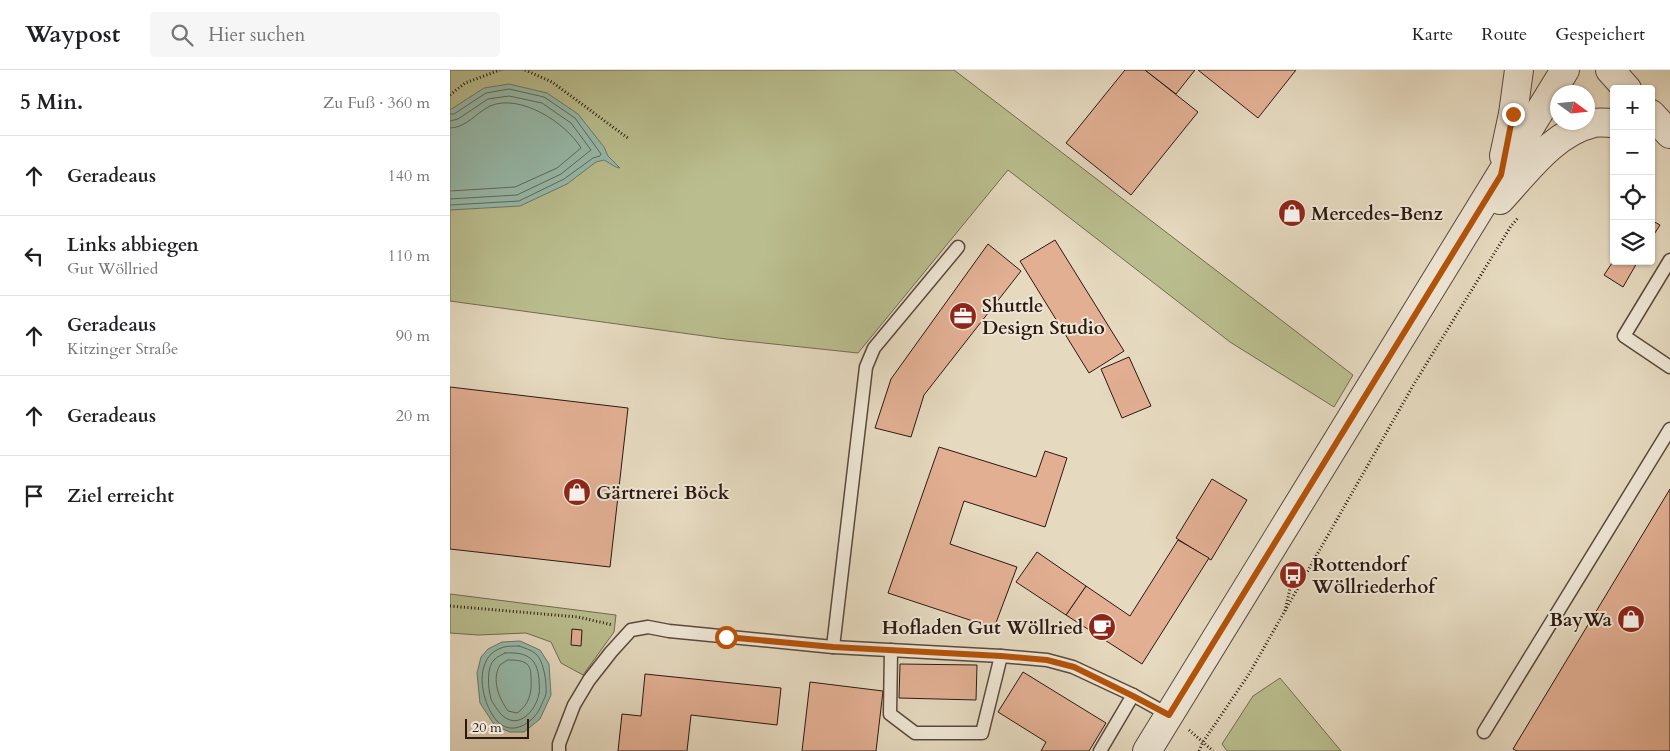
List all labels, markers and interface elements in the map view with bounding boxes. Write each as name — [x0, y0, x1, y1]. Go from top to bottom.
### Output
search box — [150, 12, 500, 57]
text: Waypost — [25, 18, 120, 51]
icon: search — [168, 21, 196, 49]
text: Hier suchen — [208, 22, 305, 48]
text: Karte — [1412, 22, 1453, 47]
text: Route — [1481, 22, 1527, 47]
text: Gespeichert — [1555, 22, 1645, 47]
north arrow — [1550, 85, 1595, 130]
map controls — [1610, 85, 1655, 265]
button: + — [1610, 85, 1655, 130]
text: 5 Min. — [20, 88, 83, 117]
text: Zu Fuß · 360 m — [323, 92, 430, 114]
route end — [1502, 103, 1525, 126]
button: − — [1610, 130, 1655, 175]
icon: ahead — [20, 162, 48, 190]
text: Geradeaus — [67, 163, 156, 189]
text: 140 m — [388, 165, 430, 187]
button: locate — [1610, 175, 1655, 220]
shop icon: Mercedes-Benz — [1277, 198, 1307, 228]
place label: Mercedes-Benz — [1311, 201, 1444, 227]
button: layers — [1610, 220, 1655, 265]
text: Links abbiegen — [67, 232, 199, 258]
icon: left — [20, 242, 48, 270]
text: 110 m — [388, 245, 430, 267]
text: Gut Wöllried — [67, 258, 158, 280]
place label: Shuttle Design Studio — [982, 293, 1105, 341]
office icon: Shuttle Design Studio — [948, 301, 978, 331]
text: Geradeaus — [67, 312, 156, 338]
icon: ahead — [20, 322, 48, 350]
text: 90 m — [396, 325, 430, 347]
text: Kitzinger Straße — [67, 338, 178, 360]
icon: ahead — [20, 402, 48, 430]
text: Geradeaus — [67, 403, 156, 429]
text: 20 m — [396, 405, 430, 427]
shop icon: Gärtnerei Böck — [562, 477, 592, 507]
place label: Gärtnerei Böck — [596, 480, 730, 506]
icon: arrive — [20, 482, 48, 510]
text: Ziel erreicht — [67, 483, 174, 509]
place label: Rottendorf Wöllriederhof — [1311, 552, 1438, 600]
bus stop icon: Rottendorf Wöllriederhof — [1278, 560, 1308, 590]
shop icon: BayWa — [1616, 604, 1646, 634]
place label: BayWa — [1549, 607, 1613, 633]
cafe icon: Hofladen Gut Wöllried — [1087, 612, 1117, 642]
place label: Hofladen Gut Wöllried — [882, 615, 1083, 641]
route start — [715, 626, 738, 649]
scale bar — [465, 716, 529, 739]
text: 20 m — [472, 718, 502, 737]

